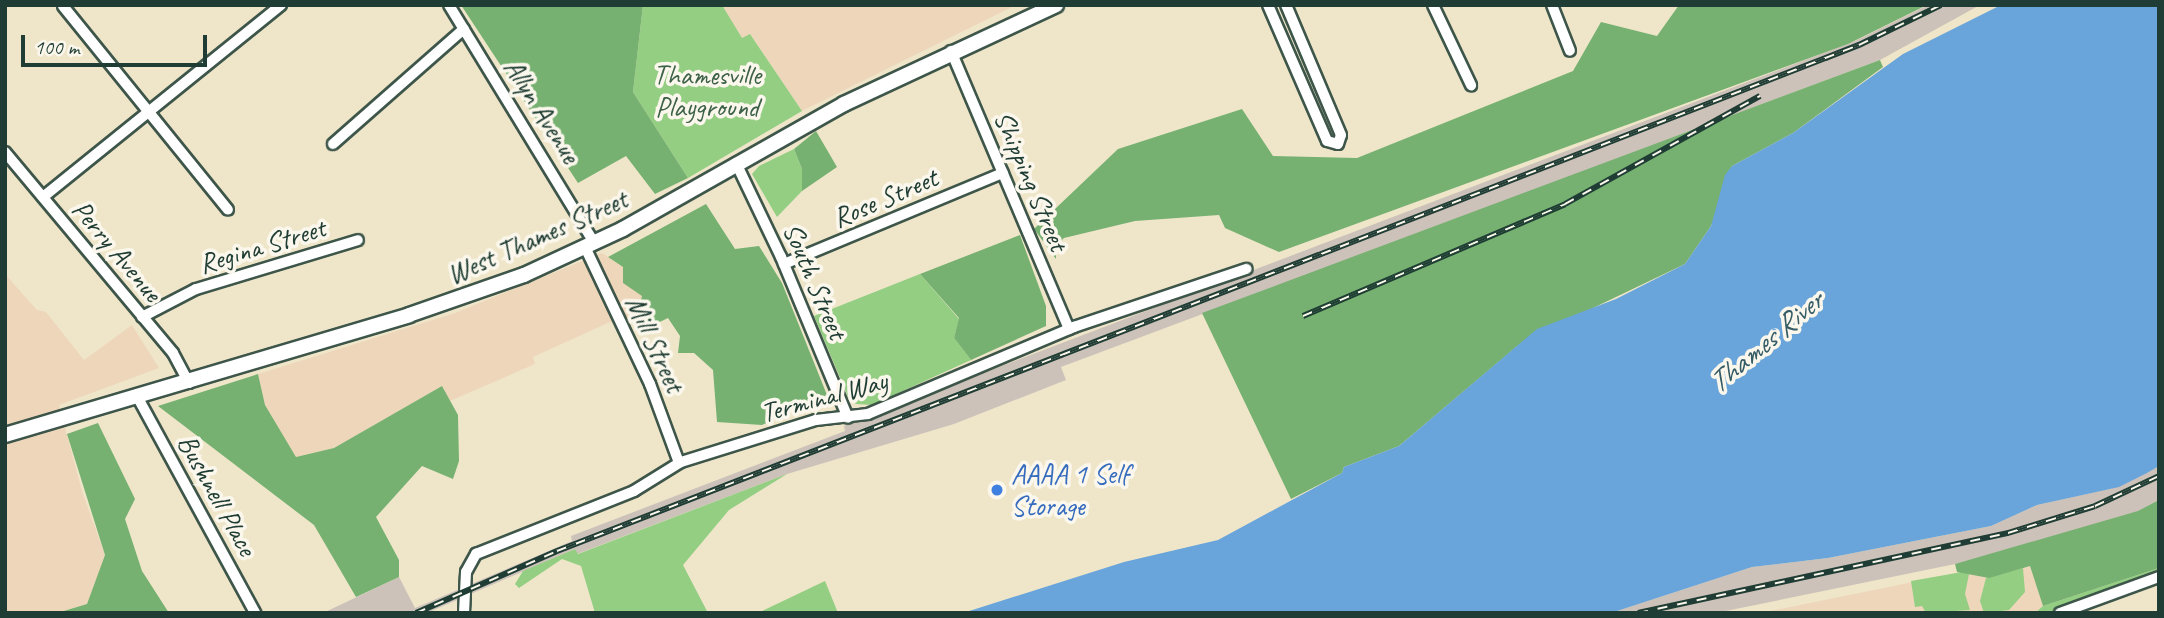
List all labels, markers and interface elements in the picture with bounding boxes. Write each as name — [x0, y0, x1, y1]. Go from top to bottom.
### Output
scale bar — [24, 21, 210, 65]
text: 100 m — [34, 34, 79, 60]
street label: Allyn Avenue — [497, 53, 587, 169]
park label: Thamesville Playground — [653, 58, 761, 124]
street label: Shipping Street — [986, 106, 1076, 256]
street label: Rose Street — [827, 161, 943, 235]
street label: West Thames Street — [440, 182, 634, 292]
street label: Perry Avenue — [65, 193, 169, 309]
street label: Regina Street — [195, 211, 329, 281]
street label: South Street — [775, 218, 855, 344]
water label: Thames River — [1700, 283, 1830, 401]
street label: Mill Street — [618, 290, 692, 398]
street label: Terminal Way — [757, 364, 891, 430]
street label: Bushnell Place — [170, 428, 264, 562]
place label: AAAA 1 Self Storage — [1011, 457, 1129, 523]
marker: AAAA 1 Self Storage — [989, 482, 1005, 498]

